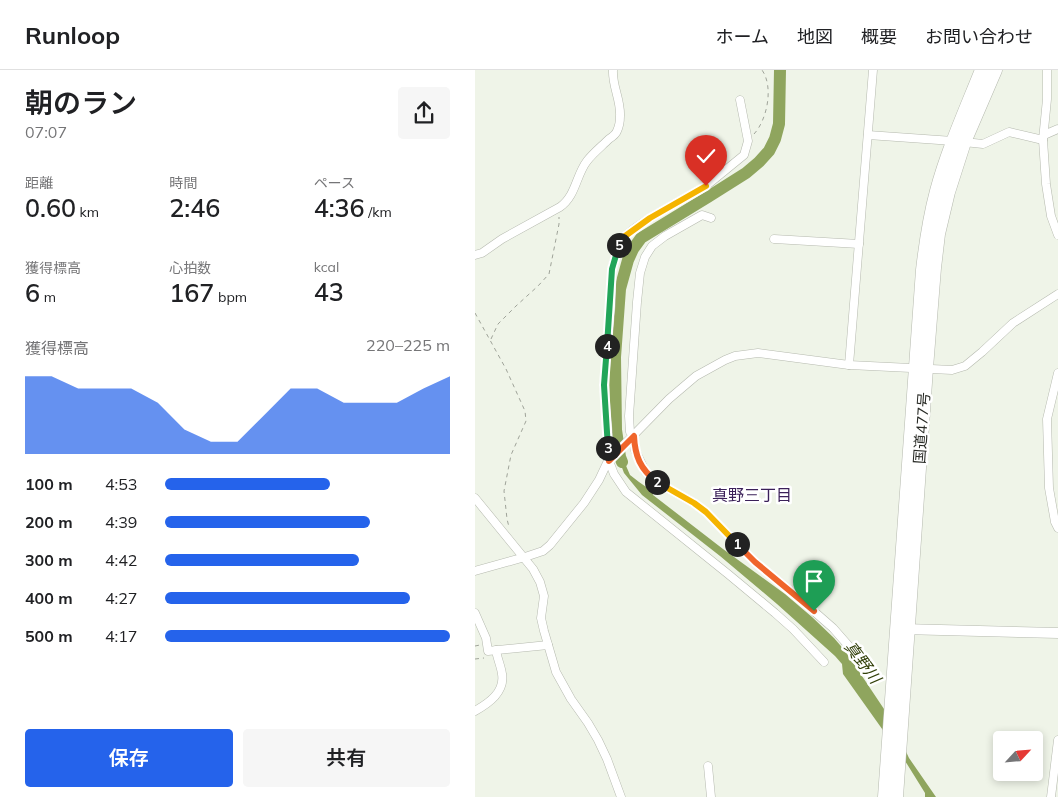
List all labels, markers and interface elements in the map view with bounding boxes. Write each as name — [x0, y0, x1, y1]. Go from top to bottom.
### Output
text: Runloop — [25, 20, 120, 50]
text: ホーム — [716, 25, 769, 48]
text: 地図 — [797, 25, 833, 48]
text: 概要 — [861, 25, 897, 48]
text: お問い合わせ — [925, 25, 1033, 48]
text: 朝のラン — [25, 85, 137, 120]
button: share — [398, 87, 450, 139]
text: 07:07 — [25, 122, 67, 142]
pin — [685, 135, 727, 186]
icon: check — [692, 142, 720, 170]
text: 距離 — [25, 174, 53, 192]
text: 時間 — [169, 174, 197, 192]
text: ペース — [314, 174, 355, 192]
text: 0.60 — [25, 192, 76, 223]
text: 2:46 — [169, 192, 220, 223]
text: 4:36 — [314, 192, 365, 223]
text: km — [76, 203, 99, 221]
text: /km — [365, 203, 392, 221]
pin: 5 — [607, 232, 631, 258]
text: 5 — [615, 236, 624, 254]
text: kcal — [314, 258, 339, 276]
text: 獲得標高 — [25, 259, 81, 277]
text: 心拍数 — [169, 259, 211, 277]
text: 43 — [314, 276, 344, 307]
text: 6 — [25, 277, 40, 308]
text: 167 — [169, 277, 214, 308]
text: m — [40, 288, 56, 306]
text: bpm — [214, 288, 247, 306]
pin: 4 — [595, 334, 619, 358]
text: 220–225 m — [366, 335, 450, 355]
text: 4 — [603, 337, 612, 355]
text: 獲得標高 — [25, 338, 89, 358]
street label: 国道477号 — [910, 391, 933, 465]
pin: 3 — [595, 436, 621, 460]
text: 3 — [604, 439, 613, 457]
pin: 2 — [645, 470, 669, 494]
text: 2 — [653, 473, 662, 491]
text: 100 m — [25, 474, 73, 494]
text: 4:53 — [105, 474, 137, 494]
district label: 真野三丁目 — [712, 485, 792, 505]
text: 200 m — [25, 512, 73, 532]
text: 4:39 — [105, 512, 137, 532]
pin: 1 — [725, 532, 749, 556]
text: 1 — [733, 535, 742, 553]
text: 300 m — [25, 550, 73, 570]
text: 4:42 — [105, 550, 137, 570]
pin — [793, 560, 835, 611]
icon: arrive — [800, 567, 828, 595]
text: 400 m — [25, 588, 73, 608]
text: 4:27 — [105, 588, 137, 608]
text: 500 m — [25, 626, 73, 646]
text: 4:17 — [105, 626, 137, 646]
water label: 真野川 — [841, 637, 887, 689]
button: 保存 — [25, 729, 233, 787]
button: 共有 — [243, 729, 450, 787]
north arrow — [993, 731, 1043, 781]
map controls — [993, 731, 1043, 781]

